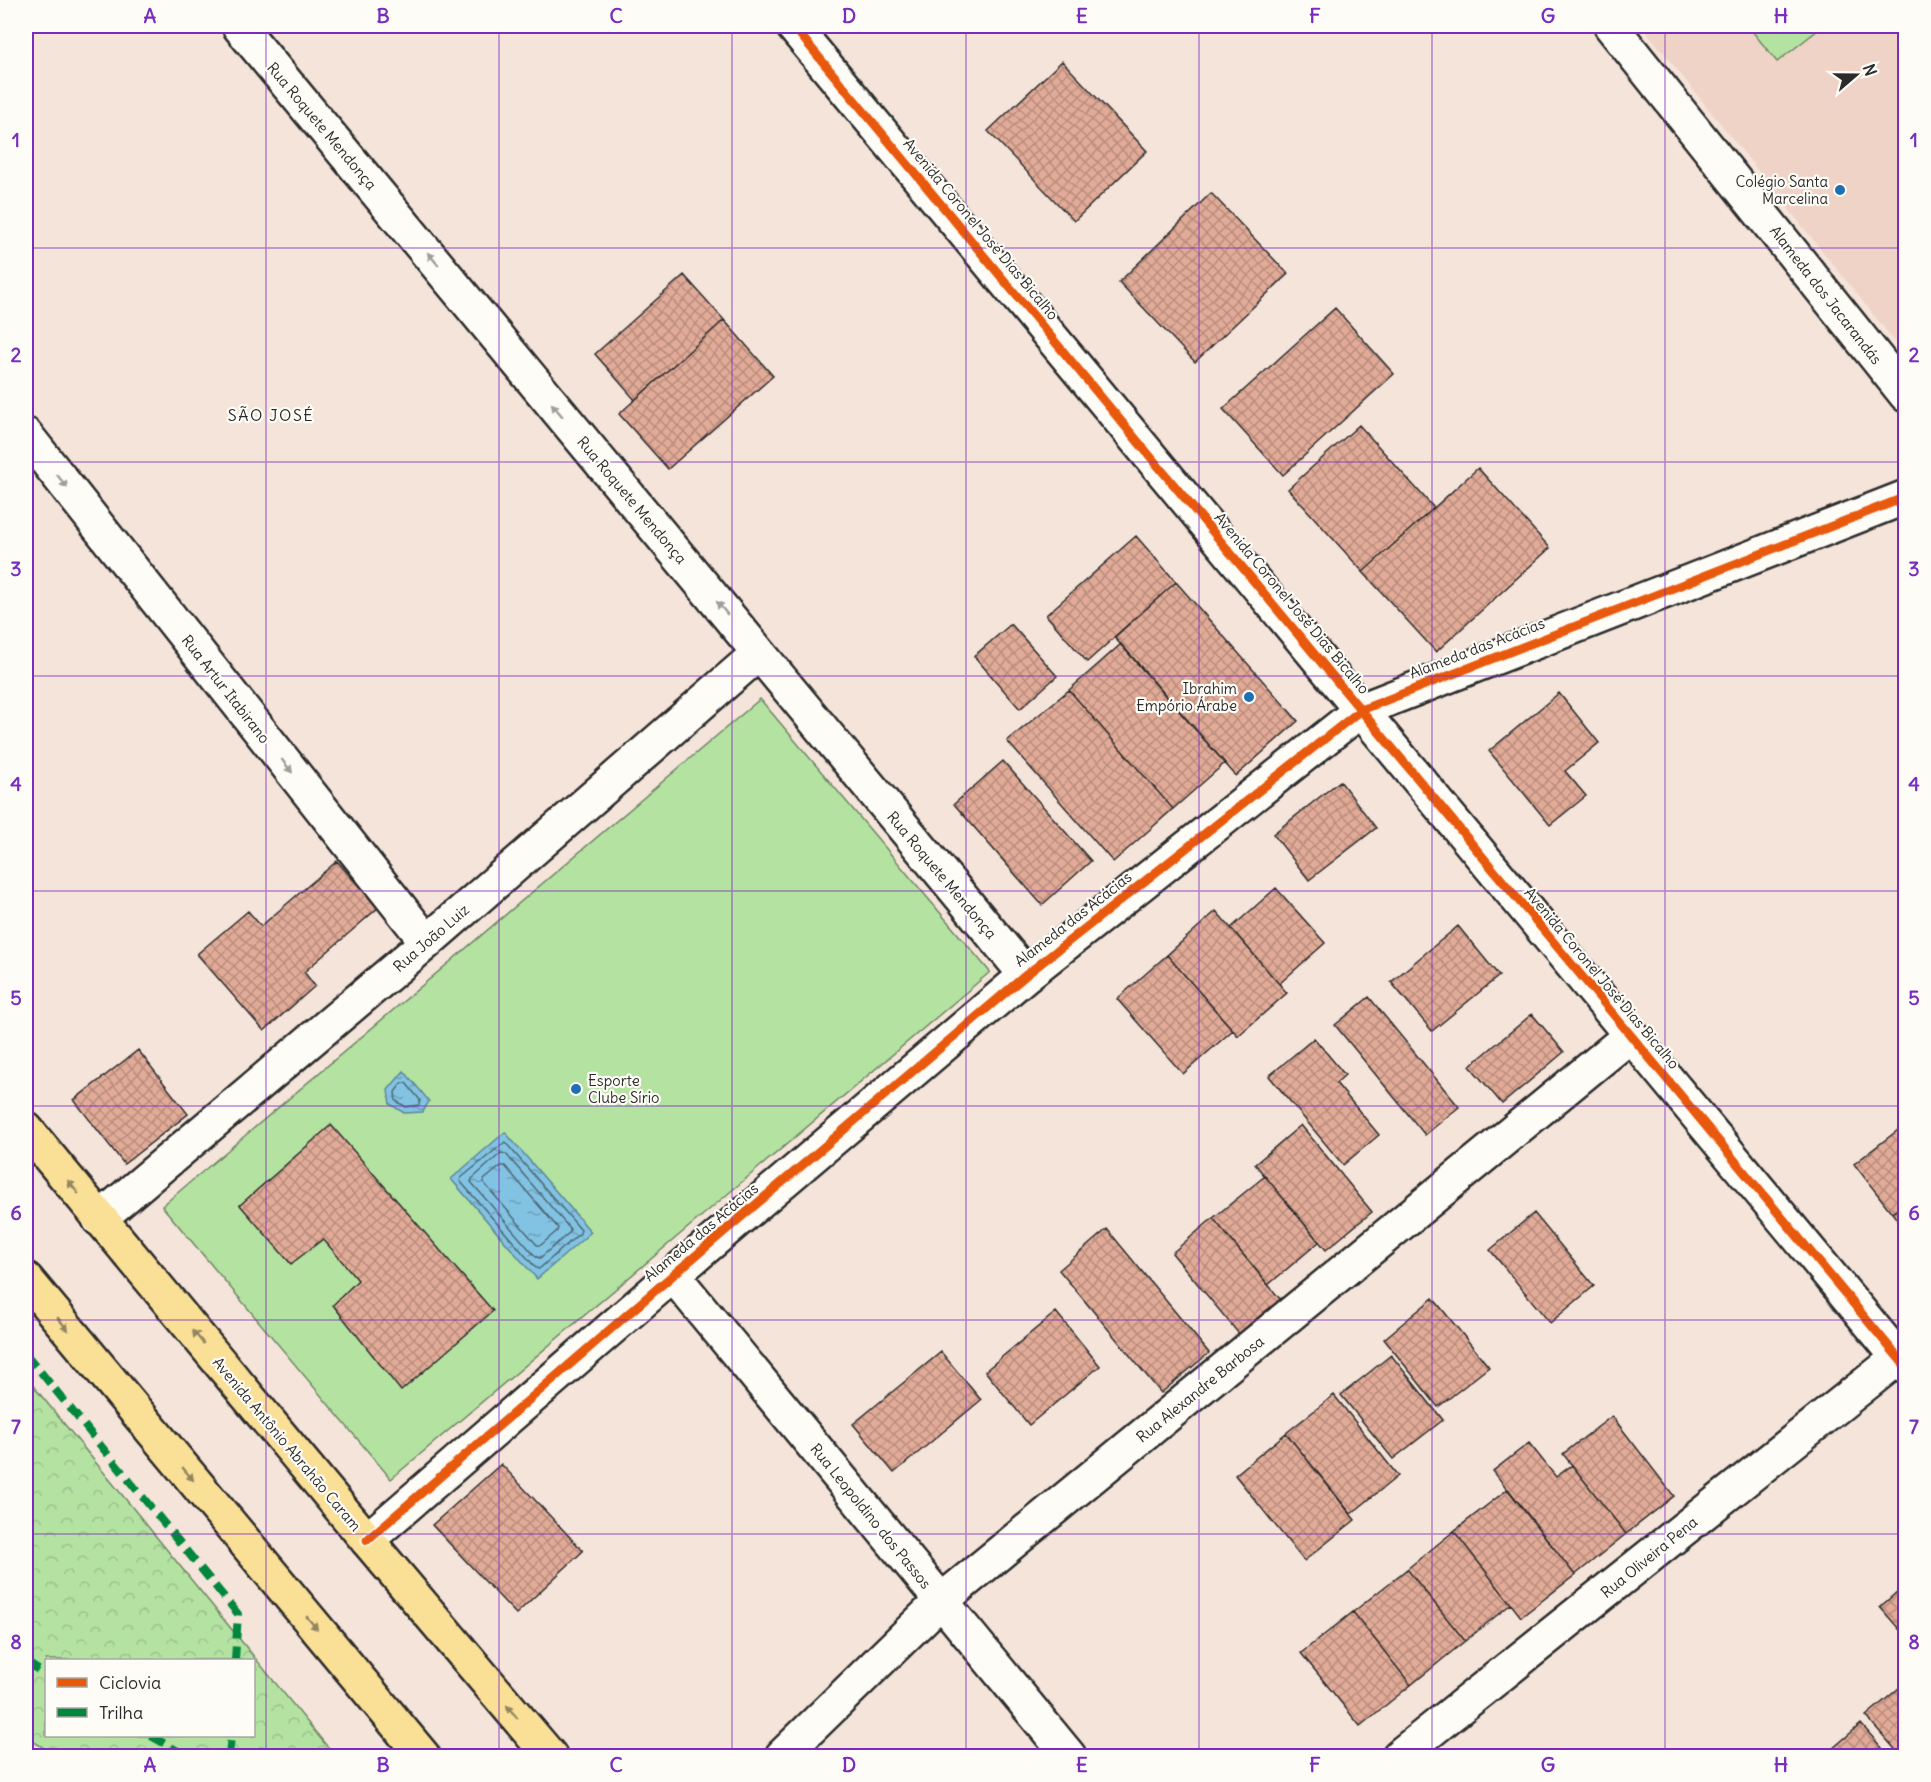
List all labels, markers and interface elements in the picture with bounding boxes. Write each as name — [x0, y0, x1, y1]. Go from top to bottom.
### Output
text: A — [144, 3, 157, 28]
text: B — [376, 3, 390, 28]
text: C — [609, 3, 623, 28]
text: D — [842, 3, 856, 28]
text: E — [1076, 3, 1088, 28]
text: F — [1309, 3, 1321, 28]
text: G — [1541, 3, 1555, 28]
text: H — [1774, 3, 1788, 28]
north arrow — [1826, 45, 1886, 105]
street label: Rua Roquete Mendonça — [263, 58, 381, 194]
text: N — [1859, 61, 1881, 78]
text: 1 — [12, 127, 20, 152]
text: 1 — [1910, 127, 1918, 152]
street label: Avenida Coronel José Dias Bicalho — [899, 134, 1063, 324]
place label: Colégio Santa Marcelina — [1736, 172, 1828, 208]
marker: Colégio Santa Marcelina — [1833, 183, 1847, 197]
street label: Alameda dos Jacarandás — [1766, 222, 1886, 368]
one-way arrow — [427, 252, 439, 267]
text: 2 — [11, 342, 22, 367]
text: 2 — [1909, 342, 1920, 367]
one-way arrow — [551, 403, 564, 418]
district label: SÃO JOSÉ — [228, 405, 314, 425]
street label: Rua Roquete Mendonça — [573, 432, 691, 568]
one-way arrow — [55, 473, 68, 489]
street label: Avenida Coronel José Dias Bicalho — [1210, 508, 1374, 698]
text: 3 — [10, 556, 22, 581]
text: 3 — [1908, 556, 1920, 581]
one-way arrow — [715, 600, 728, 616]
street label: Alameda das Acácias — [1407, 613, 1548, 683]
street label: Rua Artur Itabirano — [178, 631, 274, 747]
place label: Ibrahim Empório Árabe — [1136, 679, 1237, 715]
marker: Ibrahim Empório Árabe — [1242, 690, 1256, 704]
one-way arrow — [280, 758, 293, 773]
text: 4 — [10, 771, 22, 796]
text: 4 — [1908, 771, 1920, 796]
street label: Rua Roquete Mendonça — [883, 807, 1001, 943]
street label: Alameda das Acácias — [1011, 867, 1136, 971]
street label: Avenida Coronel José Dias Bicalho — [1520, 883, 1684, 1073]
street label: Rua João Luiz — [389, 900, 473, 976]
text: 5 — [10, 985, 22, 1010]
text: 5 — [1908, 985, 1920, 1010]
place label: Esporte Clube Sírio — [588, 1071, 660, 1107]
marker: Esporte Clube Sírio — [569, 1082, 583, 1096]
street label: Alameda das Acácias — [640, 1178, 762, 1285]
one-way arrow — [67, 1179, 80, 1195]
text: 6 — [10, 1200, 22, 1225]
text: 6 — [1908, 1200, 1920, 1225]
one-way arrow — [56, 1316, 69, 1331]
one-way arrow — [192, 1330, 205, 1345]
street label: Rua Alexandre Barbosa — [1132, 1331, 1268, 1446]
street label: Avenida Antônio Abrahão Caram — [209, 1353, 365, 1535]
text: 7 — [11, 1414, 21, 1439]
text: 7 — [1909, 1414, 1919, 1439]
street label: Rua Leopoldino dos Passos — [807, 1440, 936, 1593]
one-way arrow — [181, 1466, 193, 1481]
street label: Rua Oliveira Pena — [1597, 1512, 1702, 1602]
one-way arrow — [306, 1615, 319, 1631]
text: 8 — [10, 1629, 22, 1654]
text: 8 — [1908, 1629, 1920, 1654]
legend — [45, 1659, 255, 1737]
text: Ciclovia — [99, 1671, 161, 1694]
text: Trilha — [99, 1701, 143, 1724]
one-way arrow — [506, 1705, 519, 1720]
text: A — [144, 1752, 157, 1777]
text: B — [376, 1752, 390, 1777]
text: C — [609, 1752, 623, 1777]
text: D — [842, 1752, 856, 1777]
text: E — [1076, 1752, 1088, 1777]
text: F — [1309, 1752, 1321, 1777]
text: G — [1541, 1752, 1555, 1777]
text: H — [1774, 1752, 1788, 1777]

